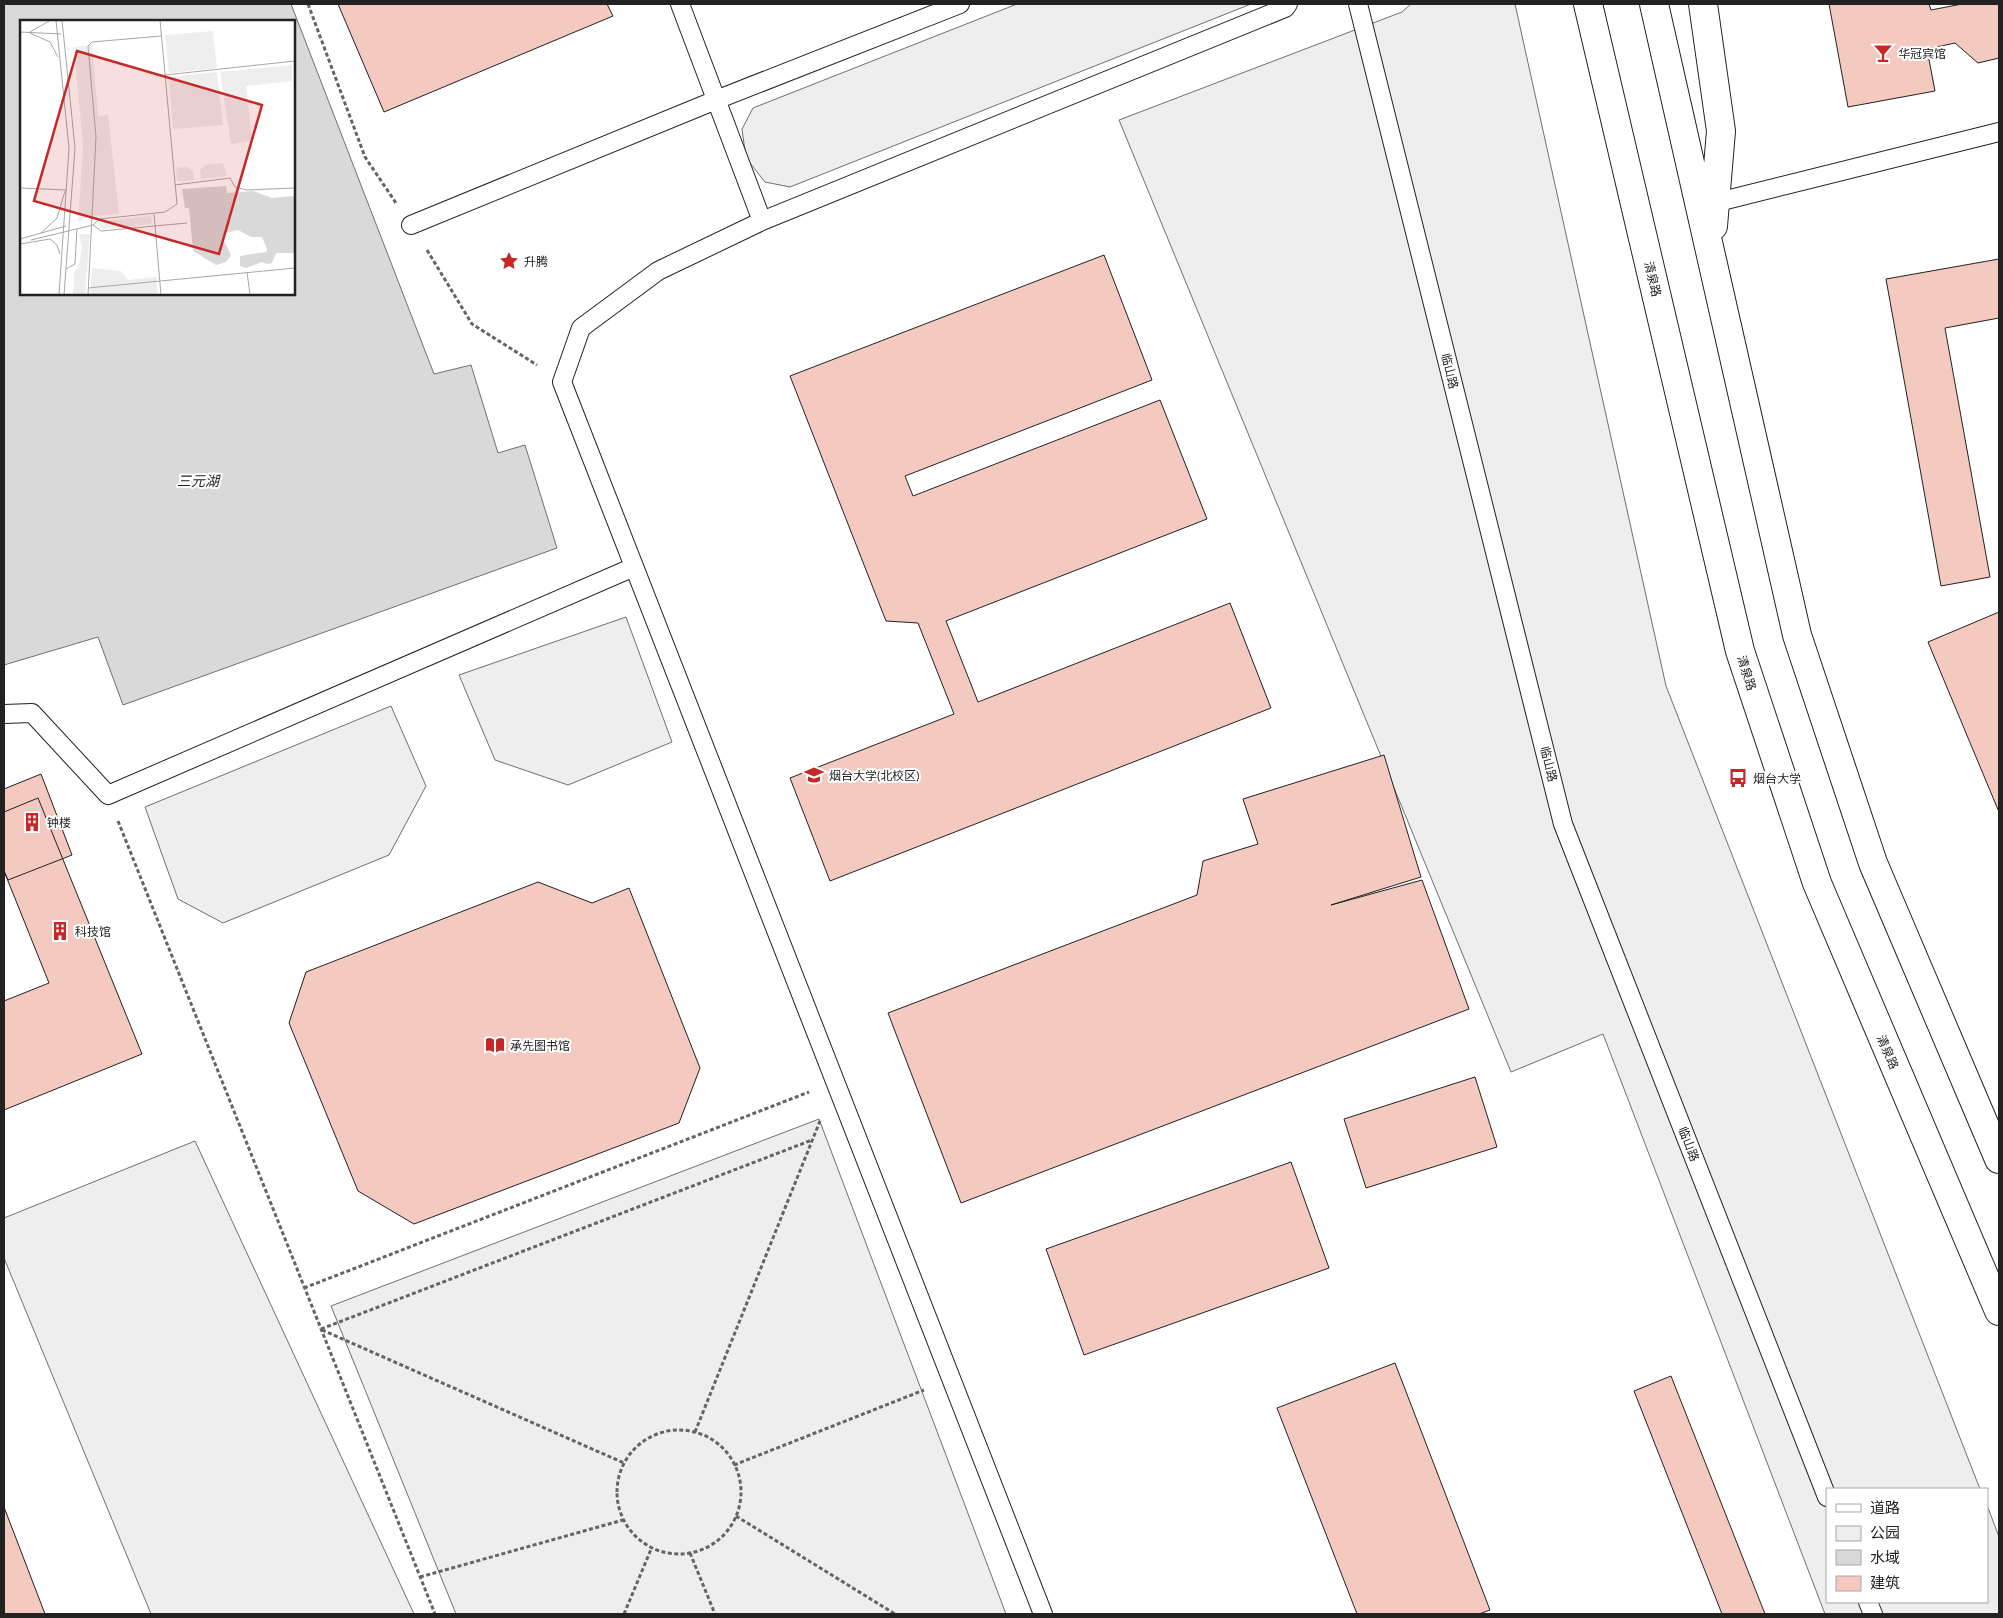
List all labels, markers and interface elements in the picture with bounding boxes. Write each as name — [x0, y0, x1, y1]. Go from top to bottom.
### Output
inset map — [20, 20, 295, 295]
bar icon: 华冠宾馆 — [1872, 42, 1894, 64]
place label: 华冠宾馆 — [1898, 46, 1946, 61]
place icon: 升腾 — [498, 250, 520, 272]
place label: 升腾 — [524, 254, 548, 269]
street label: 清泉路 — [1642, 260, 1664, 298]
street label: 临山路 — [1438, 352, 1462, 390]
water label: 三元湖 — [177, 472, 221, 489]
street label: 清泉路 — [1734, 654, 1760, 692]
street label: 临山路 — [1537, 745, 1561, 783]
school or university icon: 烟台大学(北校区) — [803, 764, 825, 786]
bus stop icon: 烟台大学 — [1727, 767, 1749, 789]
place label: 烟台大学(北校区) — [829, 768, 919, 783]
place label: 烟台大学 — [1753, 771, 1801, 786]
building icon: 钟楼 — [21, 811, 43, 833]
place label: 钟楼 — [47, 815, 71, 830]
building icon: 科技馆 — [49, 920, 71, 942]
place label: 科技馆 — [75, 924, 111, 939]
street label: 清泉路 — [1874, 1032, 1902, 1072]
library icon: 承先图书馆 — [484, 1034, 506, 1056]
place label: 承先图书馆 — [510, 1038, 570, 1053]
street label: 临山路 — [1676, 1125, 1702, 1163]
legend — [1826, 1488, 1988, 1603]
text: 道路 — [1870, 1498, 1900, 1516]
text: 公园 — [1870, 1523, 1900, 1541]
text: 水域 — [1870, 1548, 1900, 1566]
text: 建筑 — [1870, 1573, 1900, 1591]

